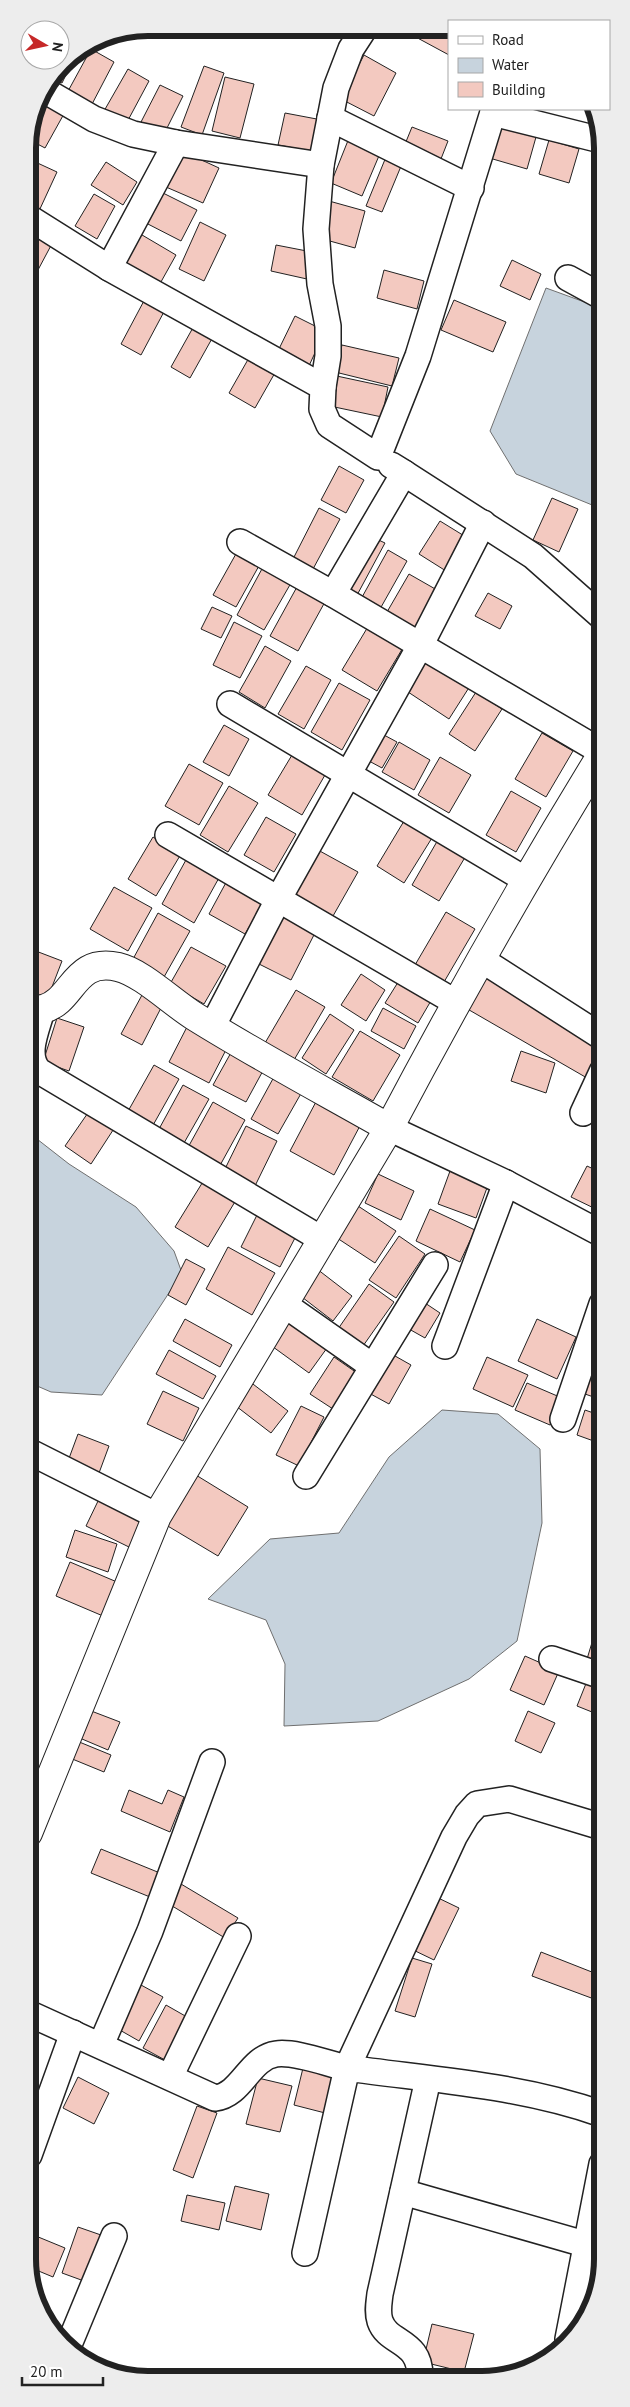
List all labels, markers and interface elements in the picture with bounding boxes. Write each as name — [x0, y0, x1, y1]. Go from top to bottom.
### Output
north arrow — [20, 20, 70, 70]
legend — [448, 20, 610, 110]
text: Road — [492, 30, 524, 49]
text: N — [48, 41, 67, 53]
text: Water — [492, 55, 529, 74]
text: Building — [492, 80, 546, 99]
scale bar — [22, 2354, 104, 2386]
text: 20 m — [30, 2362, 63, 2381]

